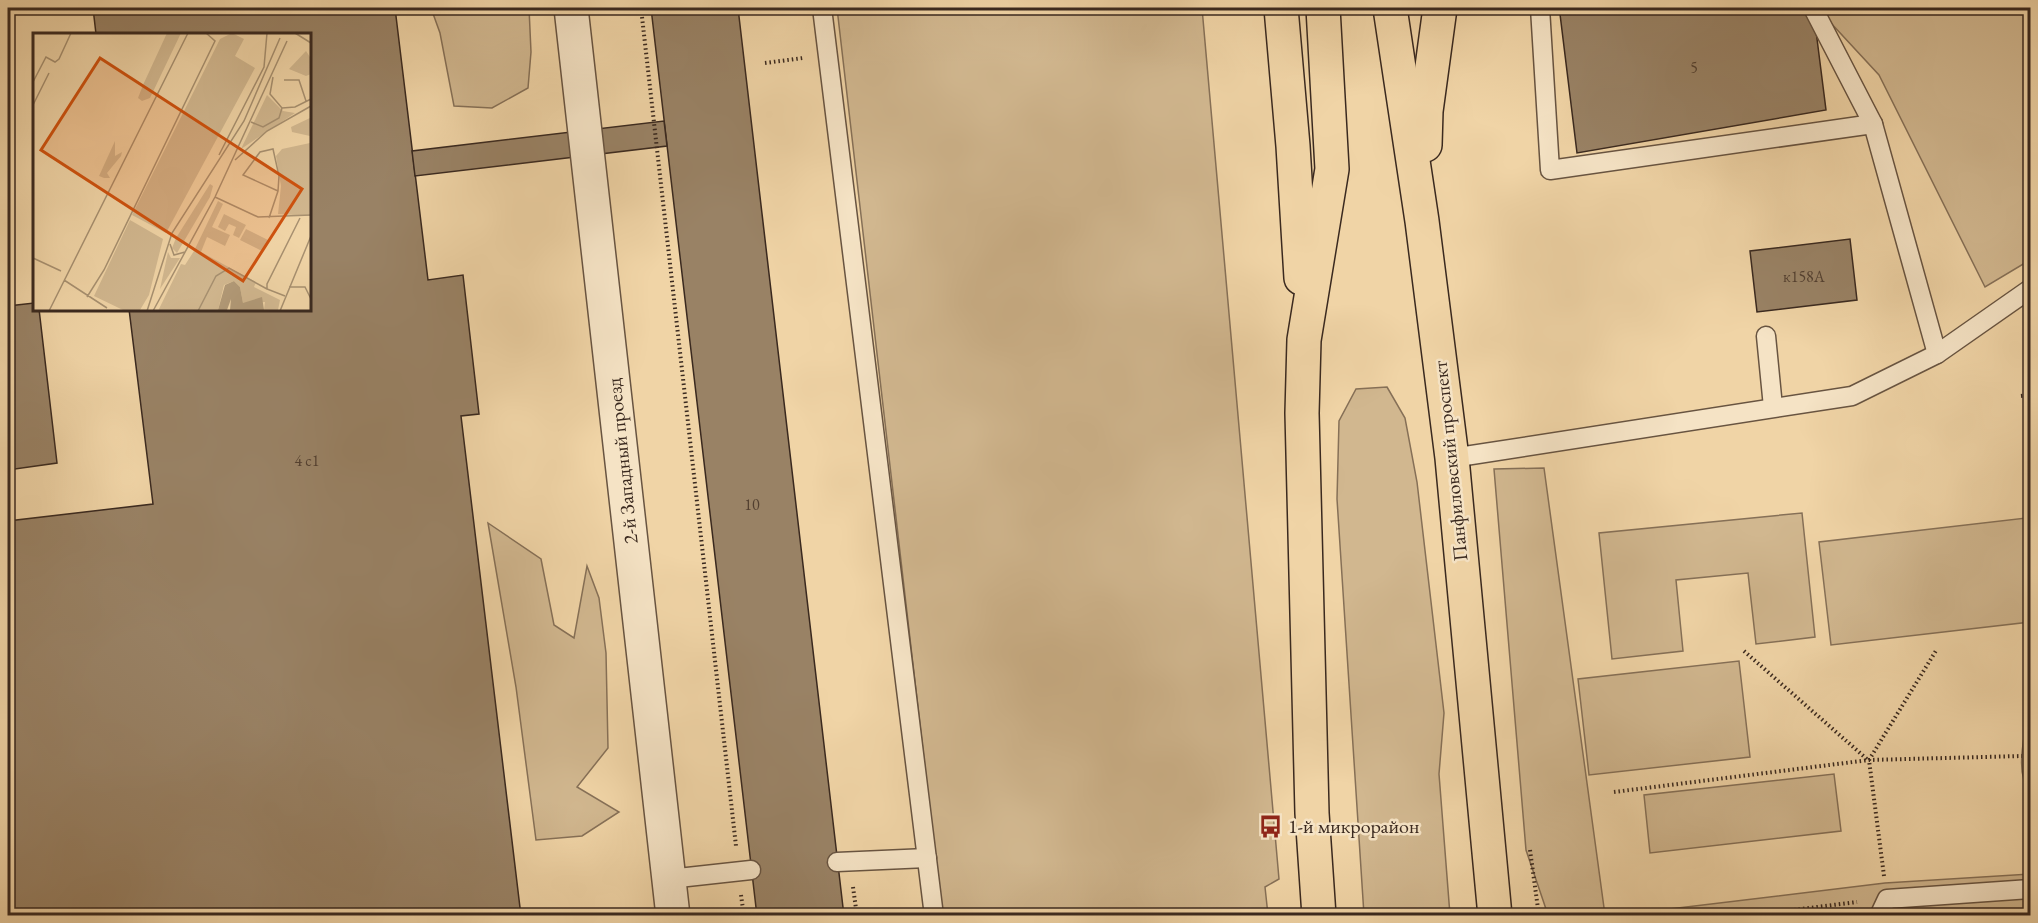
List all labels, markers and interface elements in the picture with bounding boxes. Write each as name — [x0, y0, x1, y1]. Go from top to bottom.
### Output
inset map — [33, 33, 310, 310]
house number: 5 — [1690, 57, 1698, 78]
house number: к158А — [1783, 266, 1826, 287]
street label: Панфиловский проспект — [1427, 359, 1473, 563]
street label: 2-й Западный проезд — [600, 377, 644, 545]
house number: 4 с1 — [294, 450, 320, 471]
house number: 10 — [744, 494, 760, 515]
bus stop icon: 1-й микрорайон — [1257, 813, 1283, 839]
place label: 1-й микрорайон — [1288, 813, 1419, 839]

